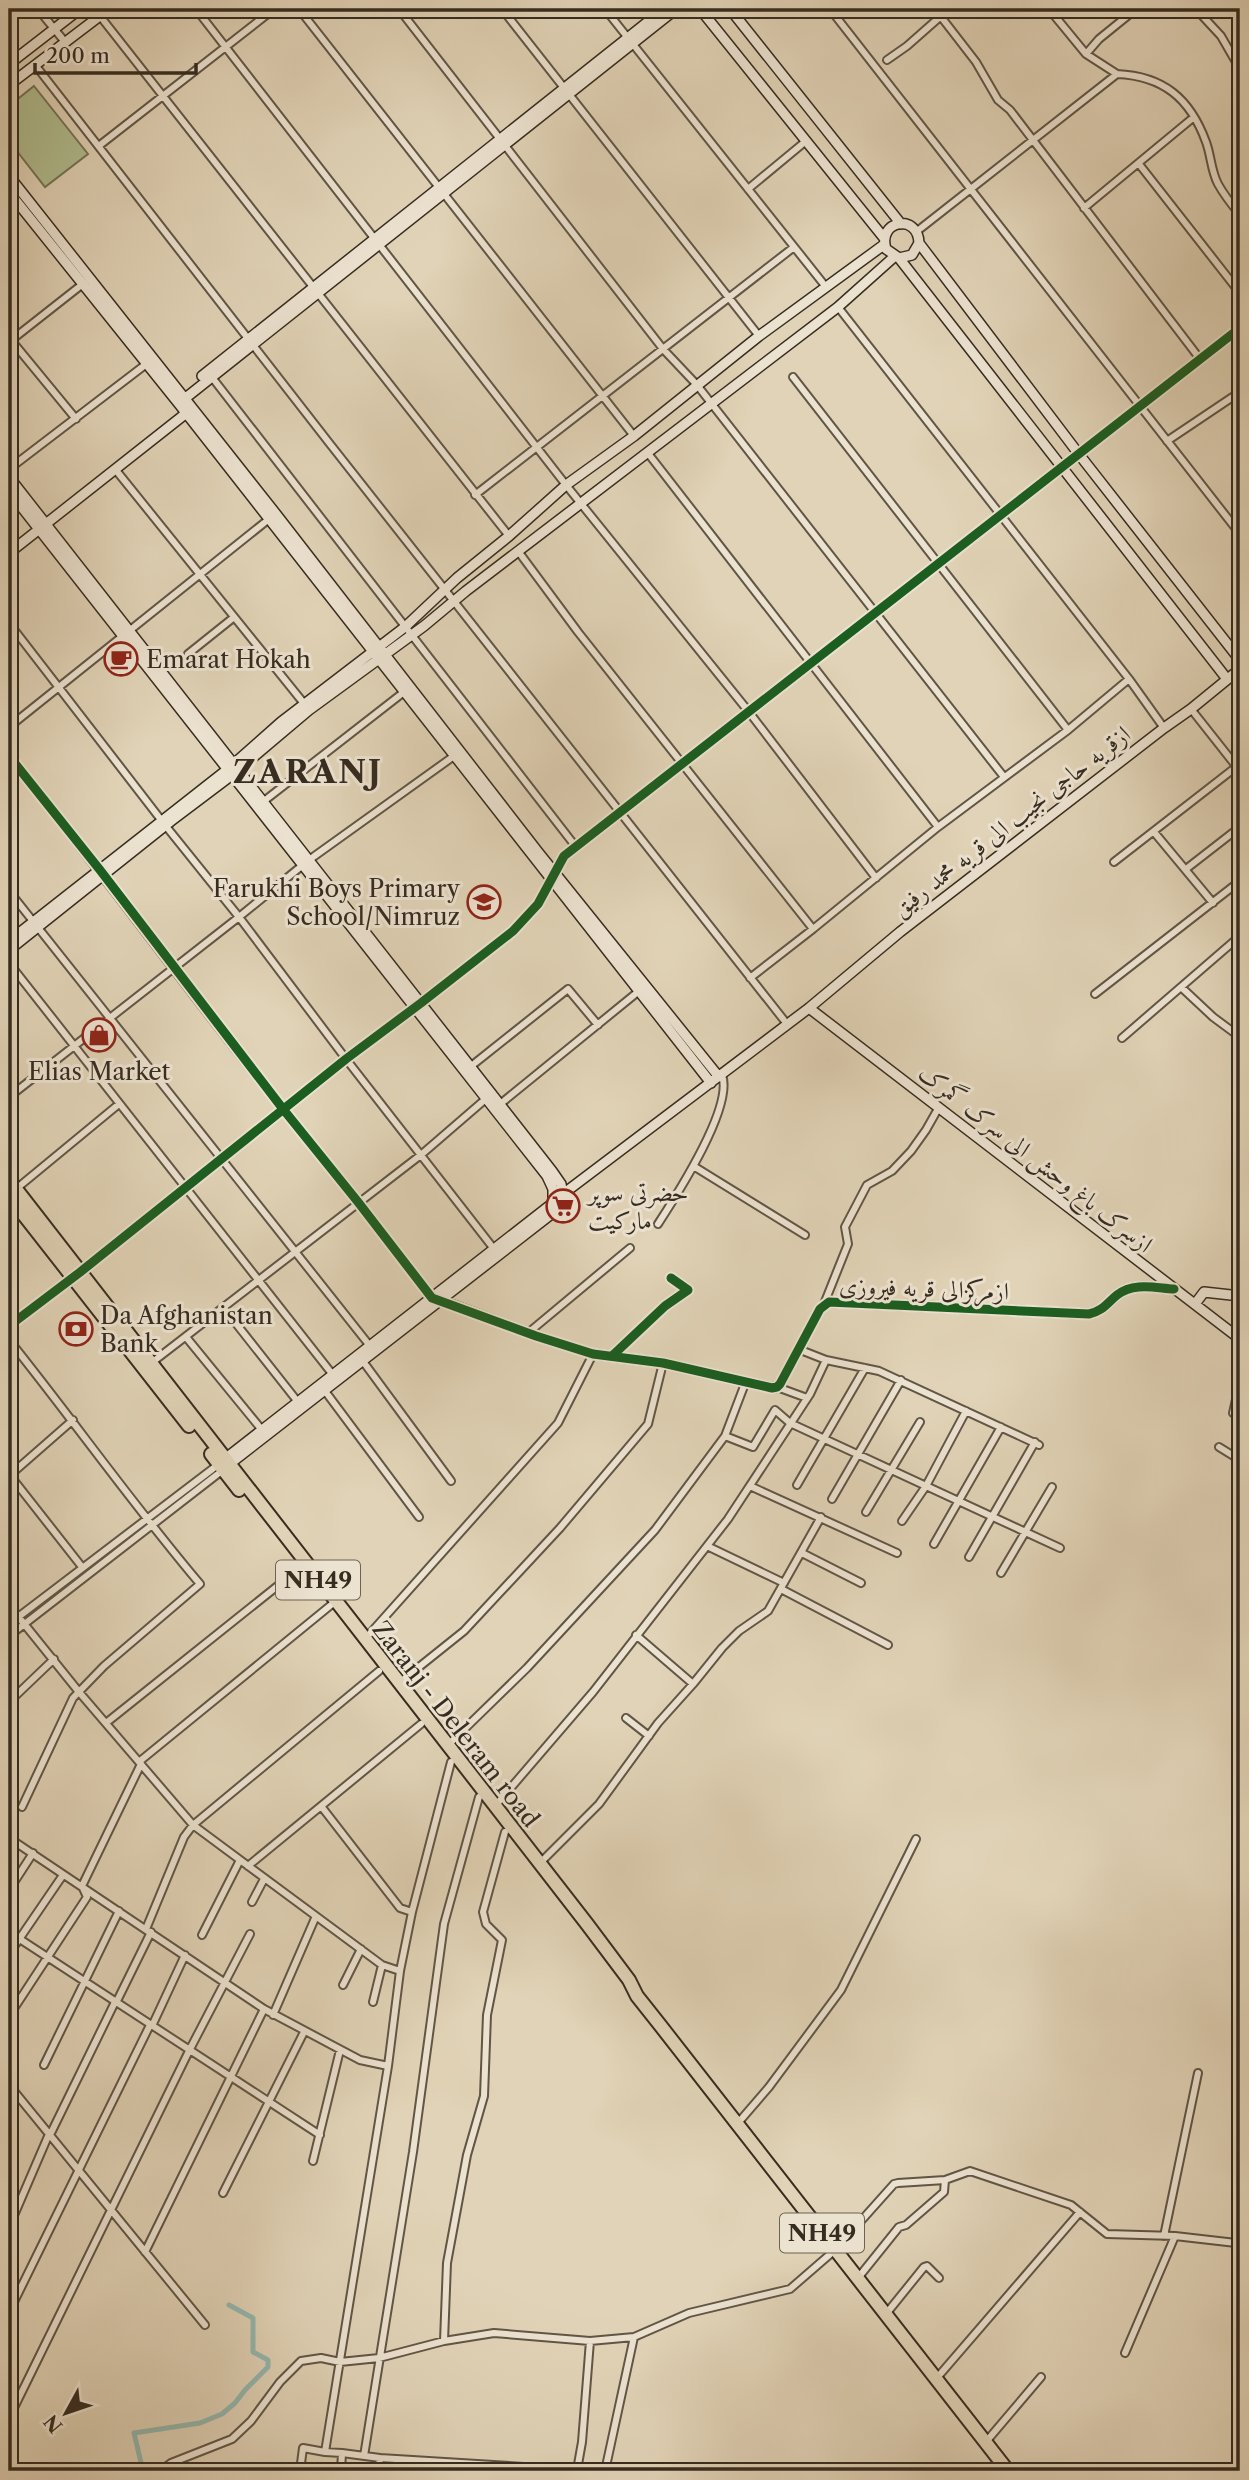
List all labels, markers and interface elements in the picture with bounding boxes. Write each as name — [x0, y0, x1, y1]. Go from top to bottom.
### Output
scale bar — [35, 32, 196, 76]
text: 200 m — [46, 43, 110, 68]
cafe icon: Emarat Hokah — [102, 640, 140, 678]
place label: Emarat Hokah — [146, 645, 311, 674]
street label: ازقریه حاجی نجیب الی قریه محمد رفیق — [886, 719, 1137, 925]
district label: ZARANJ — [233, 752, 383, 791]
place label: Farukhi Boys Primary School/Nimruz — [213, 874, 461, 931]
school or university icon: Farukhi Boys Primary School/Nimruz — [465, 883, 503, 921]
shop icon: Elias Market — [80, 1016, 118, 1054]
place label: Elias Market — [28, 1057, 171, 1086]
street label: ازسرک باغ وحش الی سرک گمرک — [910, 1057, 1159, 1263]
place label: حضرتی سوپر مارکیت — [585, 1178, 689, 1235]
supermarket icon: حضرتی سوپر مارکیت — [544, 1187, 582, 1225]
street label: ازمرکزالی قریه فیروزی — [838, 1271, 1010, 1308]
place label: Da Afghanistan Bank — [100, 1301, 273, 1358]
bank icon: Da Afghanistan Bank — [57, 1310, 95, 1348]
road number: NH49 — [276, 1560, 360, 1600]
street label: Zaranj - Deleram road — [366, 1615, 546, 1833]
road number: NH49 — [780, 2214, 864, 2252]
north arrow — [32, 2378, 102, 2448]
text: N — [39, 2410, 67, 2437]

